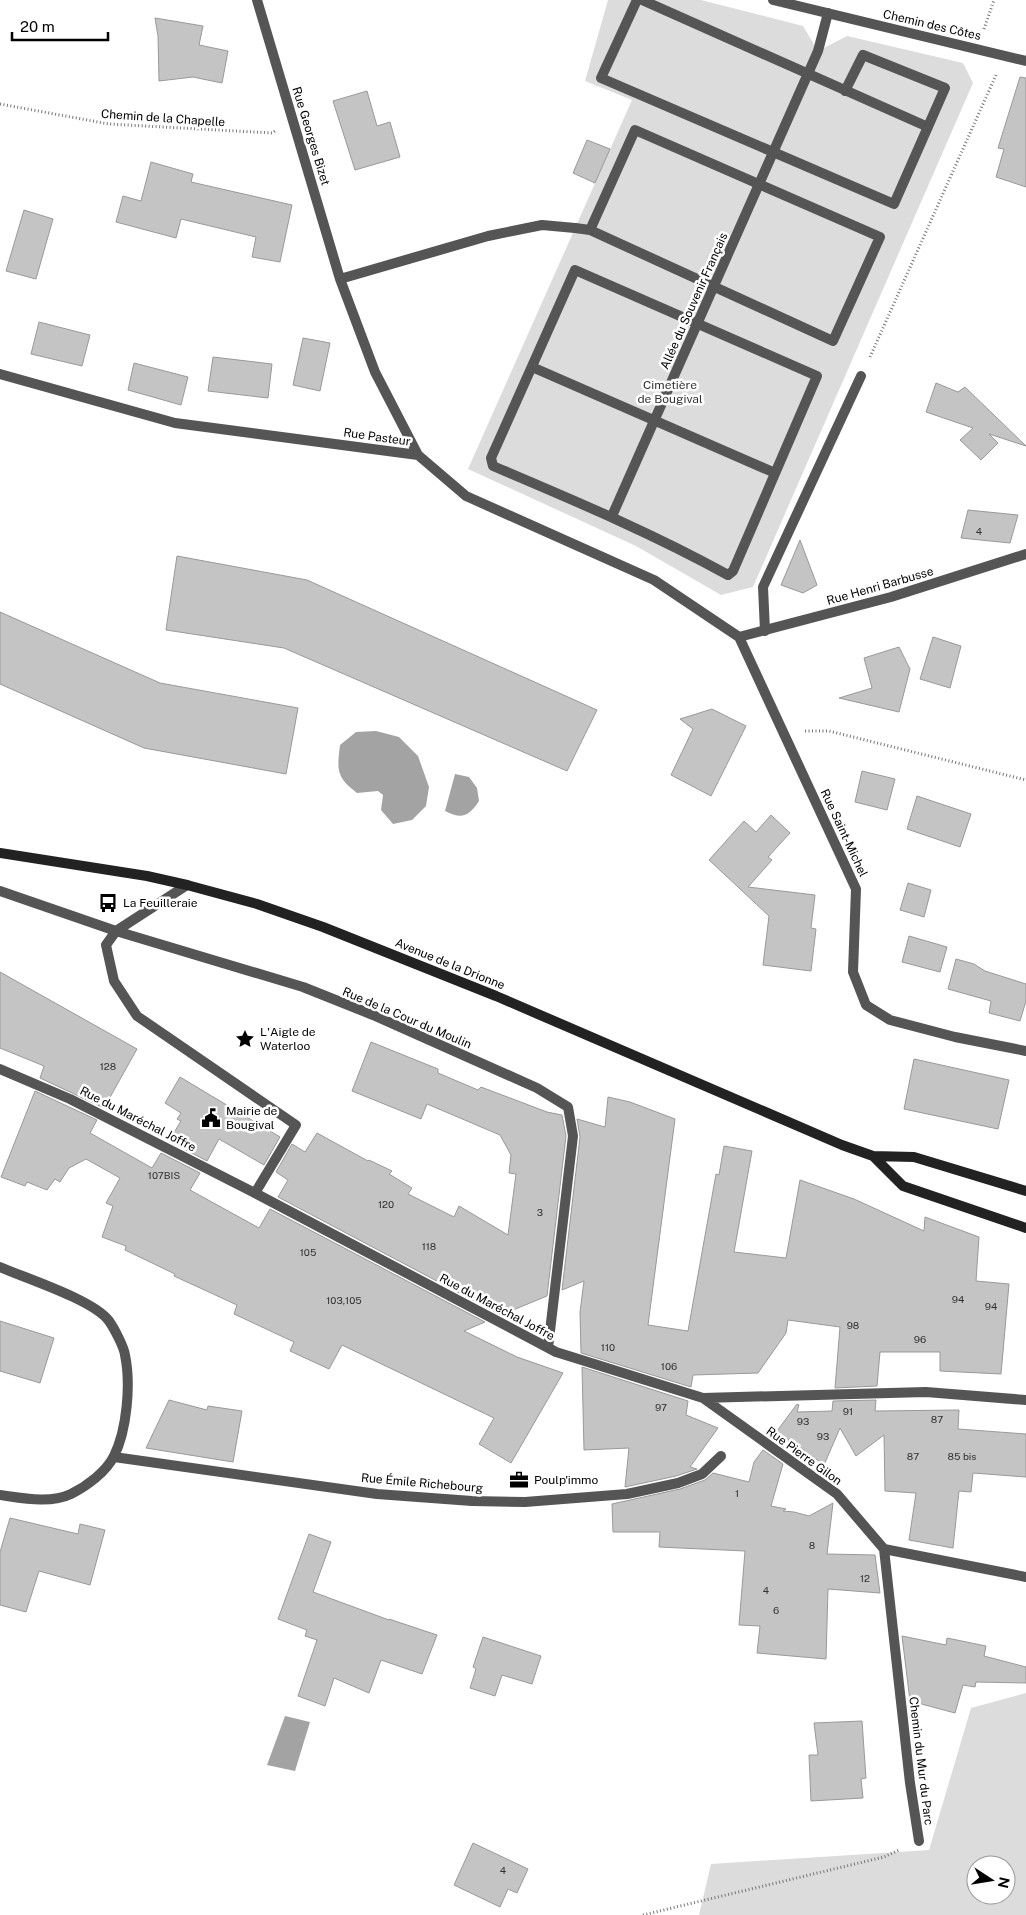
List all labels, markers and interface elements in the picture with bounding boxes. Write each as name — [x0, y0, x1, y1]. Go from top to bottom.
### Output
street label: Chemin des Côtes — [882, 7, 982, 43]
scale bar — [12, 10, 109, 42]
text: 20 m — [20, 18, 55, 35]
street label: Rue Georges Bizet — [289, 85, 333, 187]
street label: Chemin de la Chapelle — [100, 107, 226, 129]
street label: Allée du Souvenir Français — [658, 231, 730, 371]
park label: Cimetière de Bougival — [637, 378, 703, 406]
street label: Rue Pasteur — [343, 425, 412, 449]
house number: 4 — [976, 525, 982, 537]
street label: Rue Henri Barbusse — [825, 564, 935, 608]
street label: Rue Saint-Michel — [818, 787, 871, 879]
bus stop icon: La Feuilleraie — [97, 892, 119, 914]
place label: La Feuilleraie — [123, 896, 198, 910]
street label: Avenue de la Drionne — [393, 936, 507, 993]
street label: Rue de la Cour du Moulin — [340, 984, 474, 1052]
place label: L'Aigle de Waterloo — [260, 1025, 316, 1053]
place icon: L'Aigle de Waterloo — [234, 1028, 256, 1050]
house number: 128 — [100, 1060, 116, 1072]
street label: Rue du Maréchal Joffre — [78, 1084, 199, 1154]
place label: Mairie de Bougival — [226, 1104, 278, 1132]
public building icon: Mairie de Bougival — [200, 1107, 222, 1129]
house number: 107BIS — [148, 1169, 180, 1181]
house number: 120 — [378, 1198, 394, 1210]
house number: 3 — [537, 1206, 543, 1218]
house number: 118 — [422, 1240, 436, 1252]
house number: 105 — [300, 1246, 316, 1258]
street label: Rue du Maréchal Joffre — [437, 1271, 557, 1343]
house number: 94 — [952, 1293, 964, 1305]
house number: 103,105 — [326, 1294, 362, 1306]
house number: 94 — [985, 1300, 997, 1312]
house number: 98 — [847, 1319, 859, 1331]
house number: 96 — [914, 1333, 926, 1345]
house number: 110 — [601, 1341, 615, 1353]
house number: 106 — [661, 1360, 677, 1372]
house number: 97 — [655, 1401, 667, 1413]
house number: 91 — [843, 1405, 853, 1417]
house number: 87 — [931, 1413, 943, 1425]
house number: 93 — [797, 1415, 809, 1427]
street label: Rue Pierre Gilon — [764, 1424, 845, 1488]
house number: 93 — [817, 1430, 829, 1442]
house number: 87 — [907, 1450, 919, 1462]
house number: 85 bis — [948, 1450, 976, 1462]
office icon: Poulp'immo — [508, 1469, 530, 1491]
street label: Rue Émile Richebourg — [360, 1471, 484, 1495]
place label: Poulp'immo — [534, 1473, 598, 1487]
house number: 1 — [735, 1487, 739, 1499]
house number: 8 — [809, 1539, 815, 1551]
house number: 12 — [860, 1572, 870, 1584]
house number: 4 — [763, 1584, 769, 1596]
house number: 6 — [773, 1604, 779, 1616]
street label: Chemin du Mur du Parc — [906, 1696, 936, 1826]
north arrow — [966, 1855, 1016, 1905]
house number: 4 — [500, 1864, 506, 1876]
text: N — [995, 1876, 1013, 1890]

